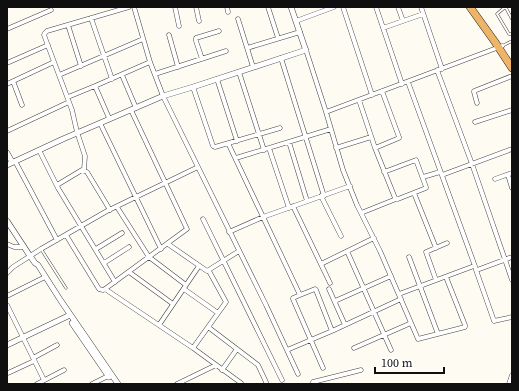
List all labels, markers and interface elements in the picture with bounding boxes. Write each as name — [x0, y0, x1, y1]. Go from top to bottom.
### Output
scale bar — [375, 349, 444, 375]
text: 100 m — [381, 355, 413, 371]

